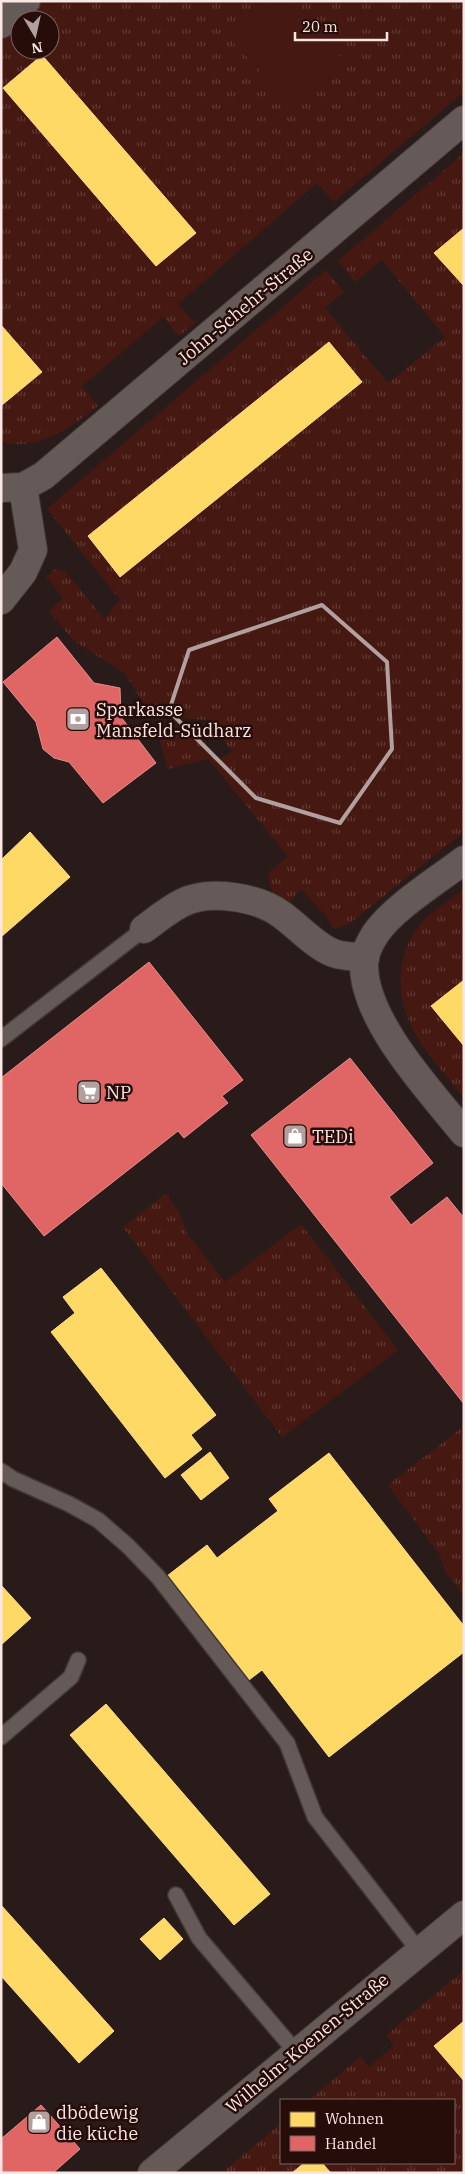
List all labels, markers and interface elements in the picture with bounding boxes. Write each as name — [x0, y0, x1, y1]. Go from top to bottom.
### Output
north arrow — [10, 10, 60, 60]
scale bar — [295, 10, 388, 42]
text: 20 m — [302, 17, 338, 36]
text: N — [30, 38, 44, 58]
street label: John-Schehr-Straße — [172, 243, 318, 369]
place label: Sparkasse Mansfeld-Südharz — [96, 698, 251, 742]
bank icon: Sparkasse Mansfeld-Südharz — [65, 706, 91, 732]
supermarket icon: NP — [76, 1079, 102, 1105]
place label: NP — [106, 1081, 131, 1104]
shop icon: TEDi — [282, 1123, 308, 1149]
place label: TEDi — [312, 1125, 354, 1148]
street label: Wilhelm-Koenen-Straße — [221, 1968, 393, 2118]
legend — [280, 2099, 455, 2164]
place label: dbödewig die küche — [56, 2101, 138, 2145]
shop icon: dbödewig die küche — [26, 2109, 52, 2135]
text: Wohnen — [325, 2109, 384, 2128]
text: Handel — [325, 2134, 376, 2153]

